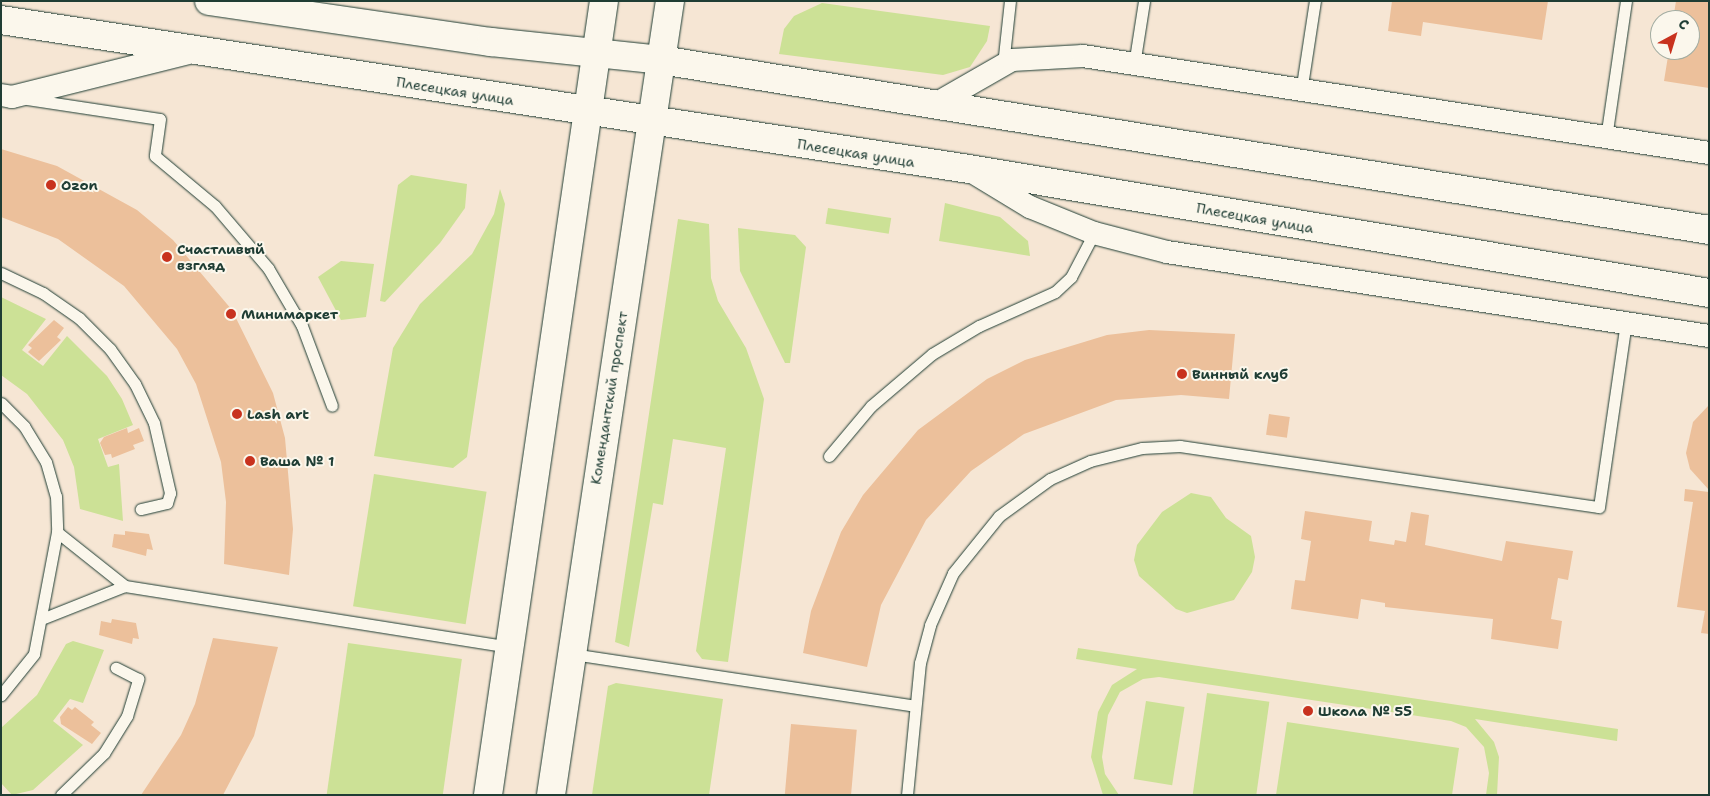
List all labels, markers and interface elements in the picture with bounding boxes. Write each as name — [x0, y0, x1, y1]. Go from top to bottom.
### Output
north arrow — [1650, 10, 1700, 60]
text: С — [1675, 14, 1693, 34]
street label: Плесецкая улица — [395, 73, 515, 109]
street label: Плесецкая улица — [796, 135, 916, 171]
place label: Ozon — [61, 177, 98, 193]
marker: Ozon — [45, 179, 57, 191]
street label: Плесецкая улица — [1195, 199, 1315, 237]
place label: Счастливый взгляд — [177, 241, 265, 274]
marker: Счастливый взгляд — [161, 251, 173, 263]
place label: Минимаркет — [241, 306, 338, 322]
marker: Минимаркет — [225, 308, 237, 320]
street label: Комендантский проспект — [587, 310, 631, 486]
place label: Винный клуб — [1192, 366, 1288, 382]
marker: Винный клуб — [1176, 368, 1188, 380]
place label: Lash art — [247, 406, 309, 422]
marker: Lash art — [231, 408, 243, 420]
place label: Ваша № 1 — [260, 453, 334, 469]
marker: Ваша № 1 — [244, 455, 256, 467]
place label: Школа № 55 — [1318, 703, 1412, 719]
marker: Школа № 55 — [1302, 705, 1314, 717]

